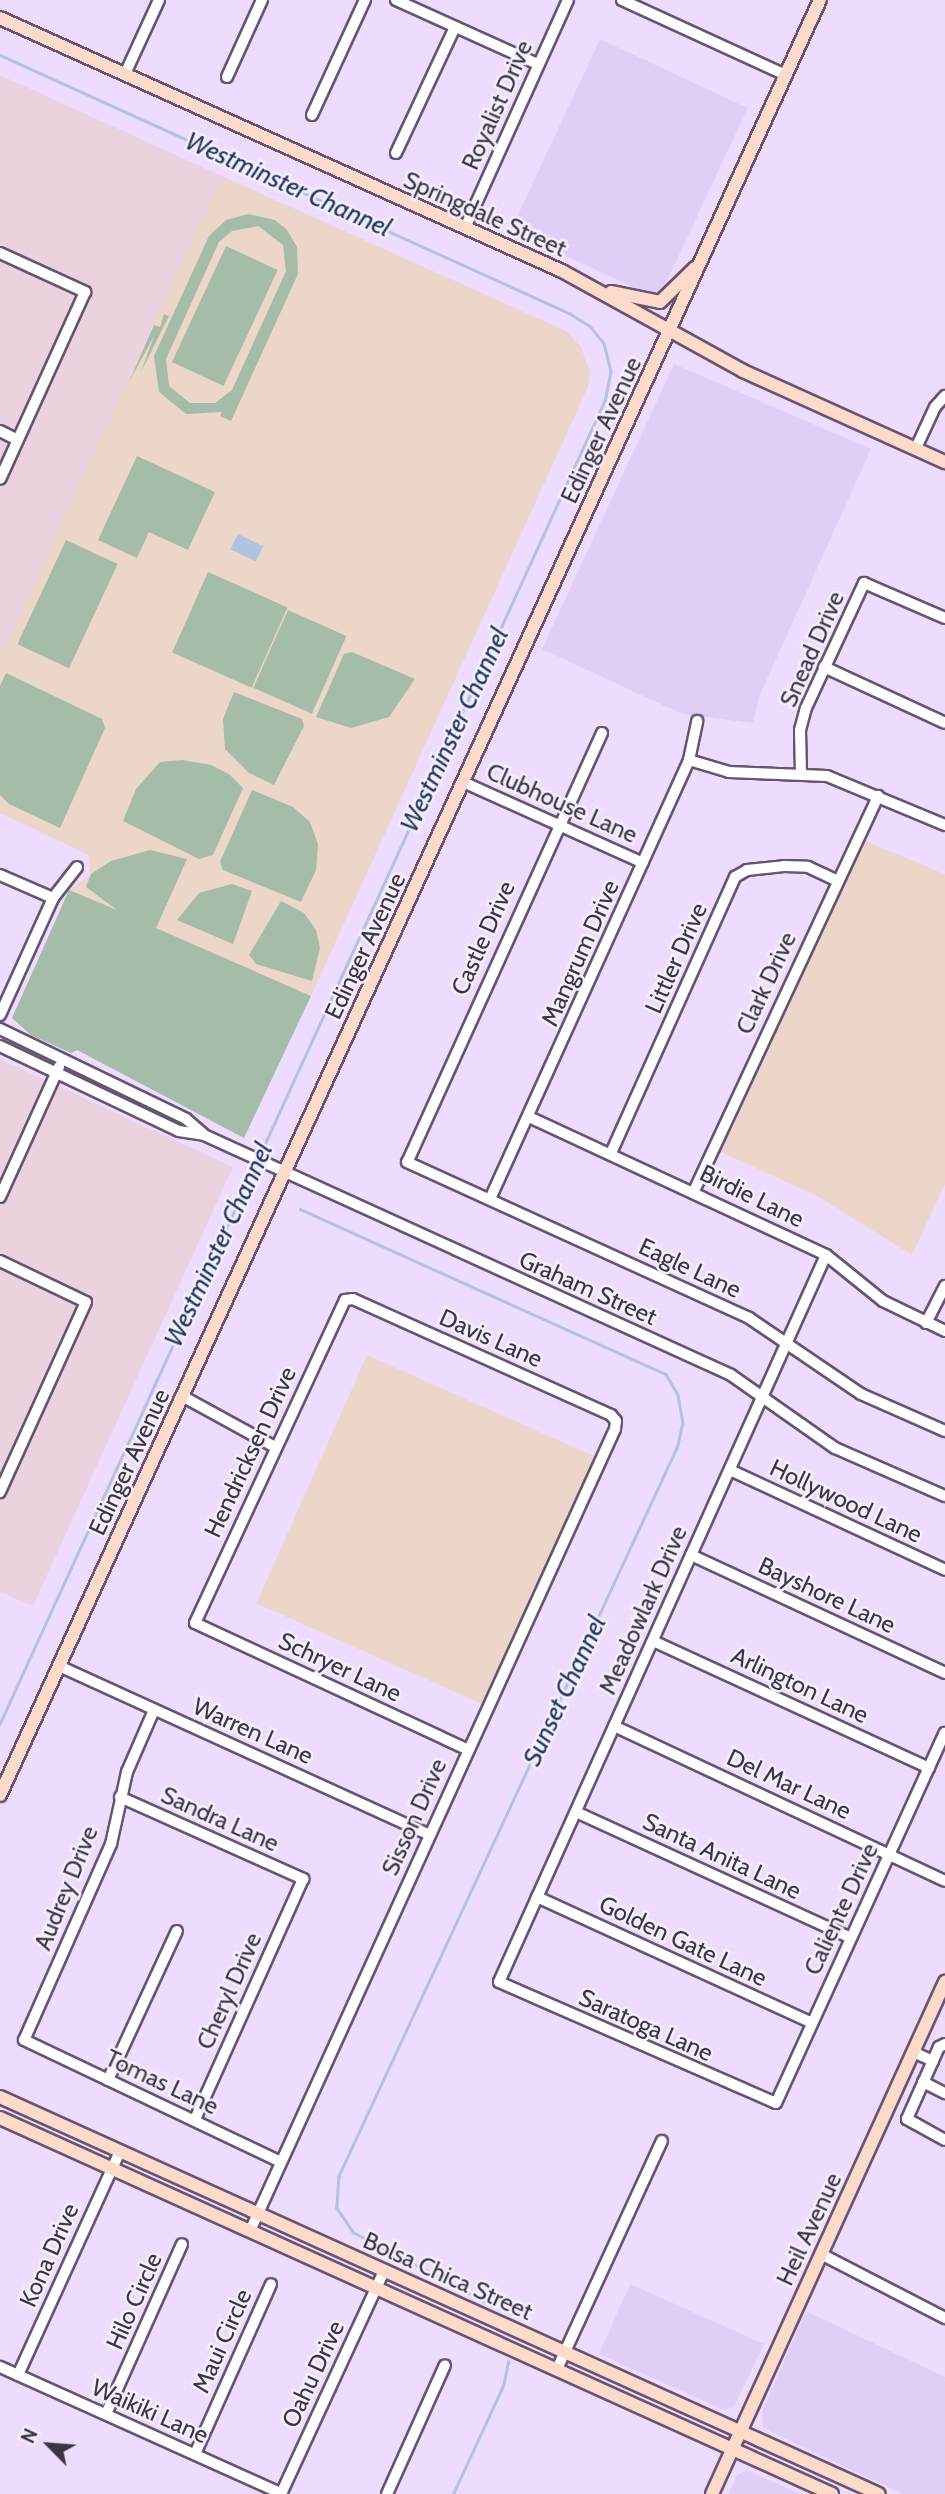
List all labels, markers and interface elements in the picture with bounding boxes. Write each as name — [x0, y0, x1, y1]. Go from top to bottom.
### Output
street label: Royalist Drive — [456, 36, 538, 174]
water label: Westminster Channel — [180, 126, 396, 244]
street label: Springdale Street — [399, 165, 571, 263]
street label: Edinger Avenue — [555, 352, 647, 508]
street label: Snead Drive — [774, 587, 850, 711]
water label: Westminster Channel — [394, 623, 516, 837]
street label: Clubhouse Lane — [482, 757, 642, 849]
street label: Edinger Avenue — [319, 868, 411, 1024]
street label: Mangrum Drive — [535, 876, 625, 1030]
street label: Castle Drive — [445, 877, 521, 999]
street label: Littler Drive — [639, 898, 713, 1018]
street label: Clark Drive — [730, 927, 802, 1039]
water label: Westminster Channel — [158, 1138, 280, 1352]
street label: Birdie Lane — [695, 1159, 809, 1233]
street label: Eagle Lane — [634, 1232, 746, 1304]
street label: Graham Street — [515, 1245, 661, 1331]
street label: Davis Lane — [435, 1303, 547, 1373]
street label: Hendricksen Drive — [198, 1362, 302, 1542]
street label: Edinger Avenue — [83, 1384, 175, 1540]
street label: Hollywood Lane — [765, 1453, 927, 1549]
street label: Meadowlark Drive — [593, 1521, 693, 1699]
street label: Bayshore Lane — [754, 1551, 900, 1639]
water label: Sunset Channel — [517, 1611, 613, 1771]
street label: Schryer Lane — [274, 1626, 406, 1708]
street label: Arlington Lane — [727, 1641, 873, 1729]
street label: Warren Lane — [188, 1692, 318, 1770]
street label: Del Mar Lane — [722, 1743, 856, 1825]
street label: Sisson Drive — [375, 1754, 453, 1880]
street label: Sandra Lane — [157, 1780, 283, 1858]
street label: Santa Anita Lane — [638, 1807, 806, 1905]
street label: Audrey Drive — [28, 1822, 104, 1954]
street label: Caliente Drive — [798, 1839, 884, 1979]
street label: Golden Gate Lane — [595, 1890, 771, 1992]
street label: Cheryl Drive — [190, 1928, 268, 2054]
street label: Saratoga Lane — [575, 1983, 717, 2067]
street label: Tomas Lane — [101, 2043, 223, 2121]
street label: Heil Avenue — [770, 2168, 848, 2290]
street label: Kona Drive — [13, 2199, 85, 2311]
street label: Bolsa Chica Street — [359, 2226, 537, 2326]
street label: Hilo Circle — [100, 2248, 168, 2354]
street label: Maui Circle — [186, 2285, 258, 2397]
street label: Oahu Drive — [276, 2316, 350, 2432]
street label: Waikiki Lane — [87, 2372, 213, 2450]
north arrow — [14, 2410, 84, 2480]
text: N — [16, 2425, 43, 2447]

